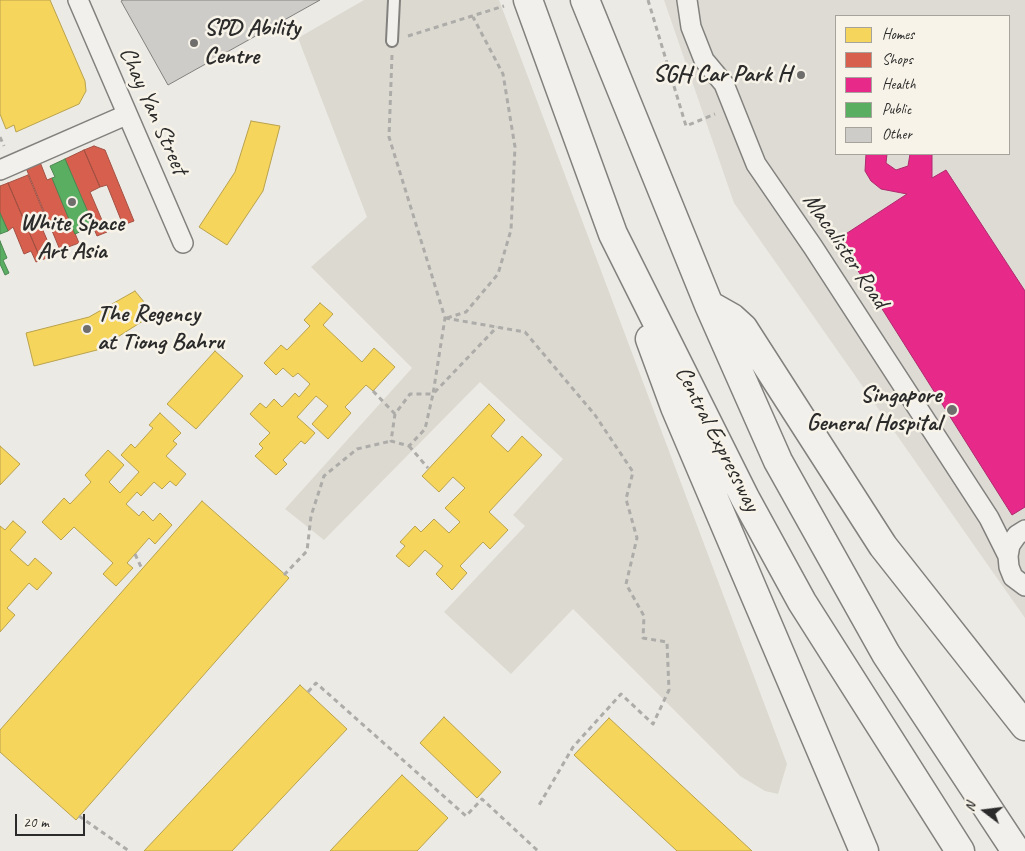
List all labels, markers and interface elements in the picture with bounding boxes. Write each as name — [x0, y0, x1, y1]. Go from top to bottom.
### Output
place label: SPD Ability Centre — [204, 15, 300, 71]
legend — [835, 15, 1010, 155]
text: Homes — [882, 25, 914, 44]
marker: SPD Ability Centre — [188, 37, 200, 49]
street label: Chay Yan Street — [112, 43, 194, 179]
text: Shops — [882, 50, 913, 69]
place label: SGH Car Park H — [653, 61, 791, 89]
marker: SGH Car Park H — [795, 69, 807, 81]
text: Health — [882, 75, 916, 94]
text: Public — [882, 100, 911, 119]
text: Other — [882, 125, 912, 144]
street label: Macalister Road — [796, 188, 894, 314]
marker: White Space Art Asia — [66, 196, 78, 208]
place label: White Space Art Asia — [20, 210, 124, 266]
place label: The Regency at Tiong Bahru — [97, 301, 224, 357]
marker: The Regency at Tiong Bahru — [81, 323, 93, 335]
street label: Central Expressway — [668, 362, 766, 516]
place label: Singapore General Hospital — [806, 382, 941, 438]
marker: Singapore General Hospital — [945, 403, 959, 417]
north arrow — [960, 786, 1010, 836]
text: N — [961, 801, 979, 813]
scale bar — [18, 804, 88, 836]
text: 20 m — [23, 813, 49, 832]

